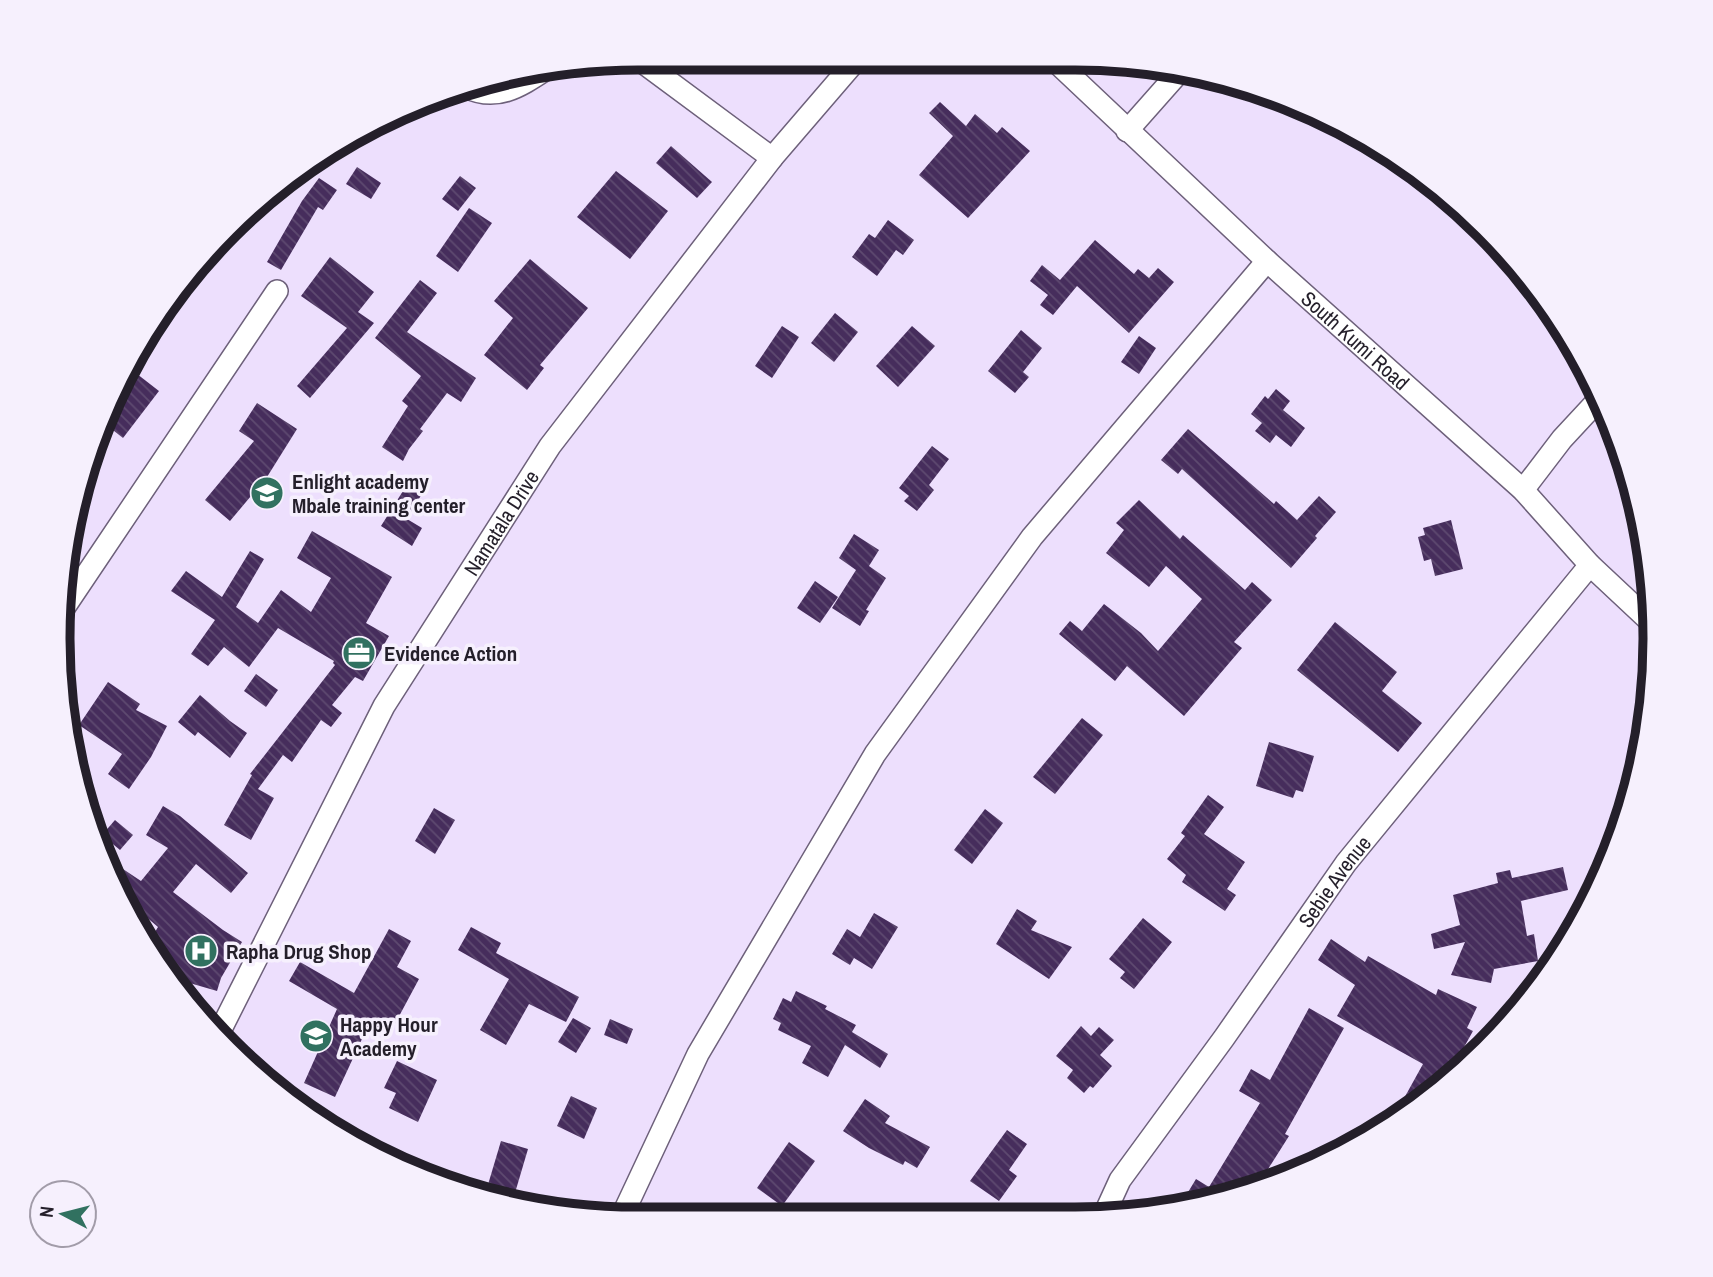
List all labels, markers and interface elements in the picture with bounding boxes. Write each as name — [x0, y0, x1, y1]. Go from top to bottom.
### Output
street label: South Kumi Road — [1295, 284, 1416, 396]
street label: Namatala Drive — [457, 464, 545, 581]
place label: Enlight academy Mbale training center — [292, 467, 466, 520]
school or university icon: Enlight academy Mbale training center — [248, 474, 286, 512]
office icon: Evidence Action — [340, 634, 378, 672]
place label: Evidence Action — [384, 639, 517, 668]
street label: Sebie Avenue — [1291, 829, 1377, 933]
hospital icon: Rapha Drug Shop — [182, 932, 220, 970]
place label: Rapha Drug Shop — [226, 937, 371, 966]
place label: Happy Hour Academy — [340, 1010, 438, 1063]
school or university icon: Happy Hour Academy — [297, 1017, 335, 1055]
north arrow — [28, 1179, 98, 1249]
text: N — [33, 1205, 60, 1219]

